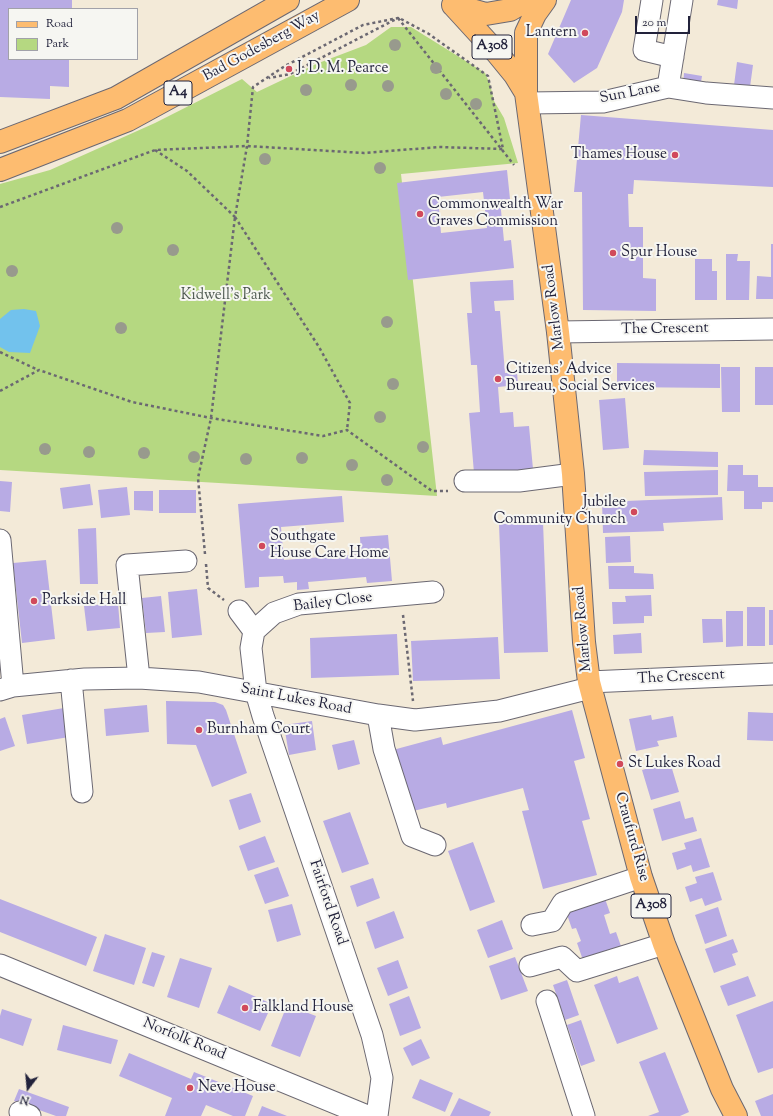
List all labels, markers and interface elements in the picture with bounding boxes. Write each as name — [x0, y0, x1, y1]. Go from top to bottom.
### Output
street label: Bad Godesberg Way — [201, 7, 323, 87]
legend — [8, 8, 138, 60]
scale bar — [637, 8, 692, 34]
text: 20 m — [642, 14, 666, 32]
text: Road — [46, 15, 73, 33]
place label: Lantern — [526, 24, 577, 42]
marker: Lantern — [580, 28, 590, 38]
text: Park — [46, 35, 69, 53]
road number: A308 — [472, 35, 512, 59]
place label: J. D. M. Pearce — [297, 60, 388, 78]
marker: J. D. M. Pearce — [284, 64, 294, 74]
street label: Sun Lane — [598, 79, 662, 109]
road number: A4 — [164, 81, 192, 105]
place label: Thames House — [571, 146, 667, 164]
marker: Thames House — [670, 150, 680, 160]
place label: Commonwealth War Graves Commission — [428, 196, 563, 231]
marker: Commonwealth War Graves Commission — [415, 209, 425, 219]
place label: Spur House — [621, 244, 697, 262]
marker: Spur House — [608, 248, 618, 258]
street label: Marlow Road — [541, 263, 569, 351]
park label: Kidwell's Park — [181, 287, 271, 305]
street label: The Crescent — [621, 320, 709, 340]
place label: Citizens' Advice Bureau, Social Services — [506, 361, 655, 396]
marker: Citizens' Advice Bureau, Social Services — [493, 374, 503, 384]
place label: Jubilee Community Church — [493, 494, 626, 529]
marker: Jubilee Community Church — [629, 507, 639, 517]
place label: Southgate House Care Home — [270, 528, 388, 563]
marker: Southgate House Care Home — [257, 541, 267, 551]
street label: Marlow Road — [571, 585, 597, 673]
street label: Bailey Close — [293, 589, 373, 617]
place label: Parkside Hall — [42, 592, 126, 610]
marker: Parkside Hall — [29, 596, 39, 606]
street label: The Crescent — [637, 667, 725, 689]
street label: Saint Lukes Road — [239, 680, 353, 720]
place label: Burnham Court — [207, 721, 310, 739]
marker: Burnham Court — [194, 725, 204, 735]
place label: St Lukes Road — [628, 755, 721, 773]
marker: St Lukes Road — [615, 759, 625, 769]
street label: Craufurd Rise — [610, 790, 652, 884]
street label: Fairford Road — [304, 858, 350, 948]
road number: A308 — [631, 894, 671, 918]
place label: Falkland House — [253, 999, 354, 1017]
marker: Falkland House — [240, 1003, 250, 1013]
street label: Norfolk Road — [140, 1015, 228, 1065]
north arrow — [8, 1068, 48, 1108]
place label: Neve House — [198, 1079, 276, 1097]
marker: Neve House — [185, 1083, 195, 1093]
text: N — [18, 1091, 31, 1108]

